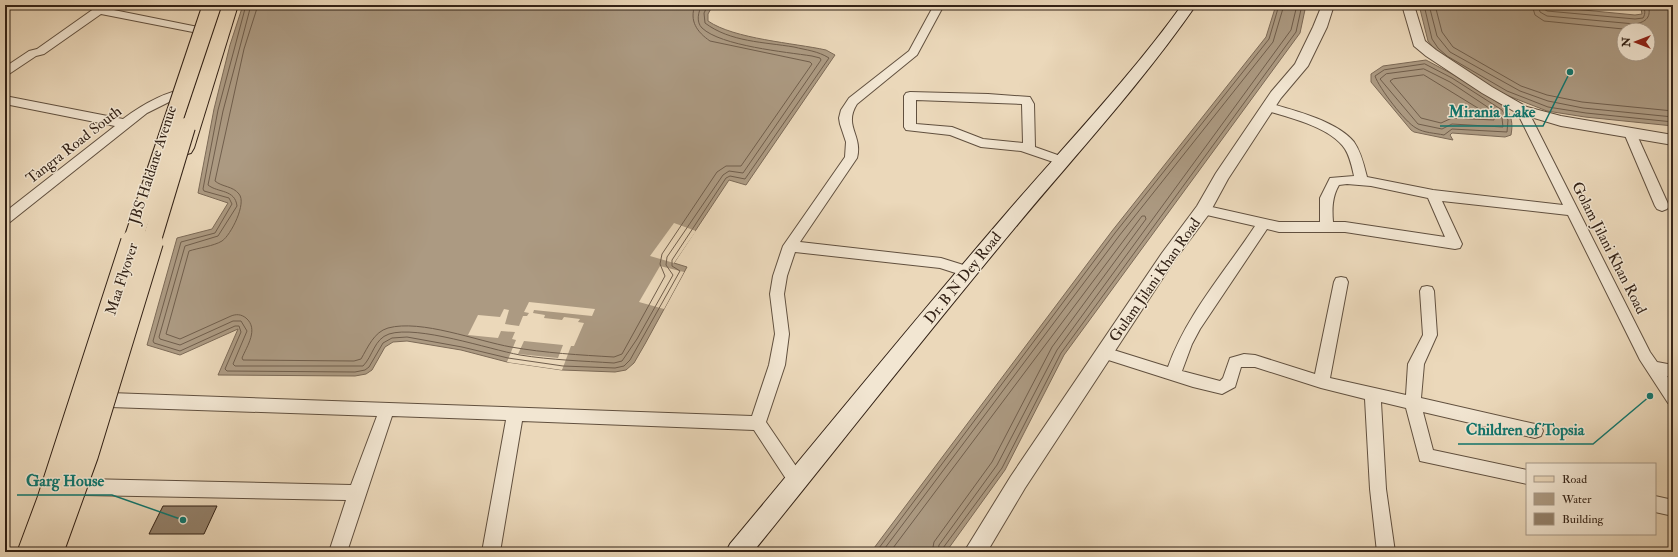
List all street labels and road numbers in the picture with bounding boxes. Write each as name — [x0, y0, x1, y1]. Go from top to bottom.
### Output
street label: Tangra Road South — [22, 102, 126, 188]
street label: JBS Haldane Avenue — [125, 103, 182, 228]
street label: Golam Jilani Khan Road — [1566, 179, 1651, 318]
street label: Gulam Jilani Khan Road — [1105, 214, 1206, 346]
street label: Dr. B N Dey Road — [920, 228, 1006, 328]
street label: Maa Flyover — [101, 240, 143, 318]

